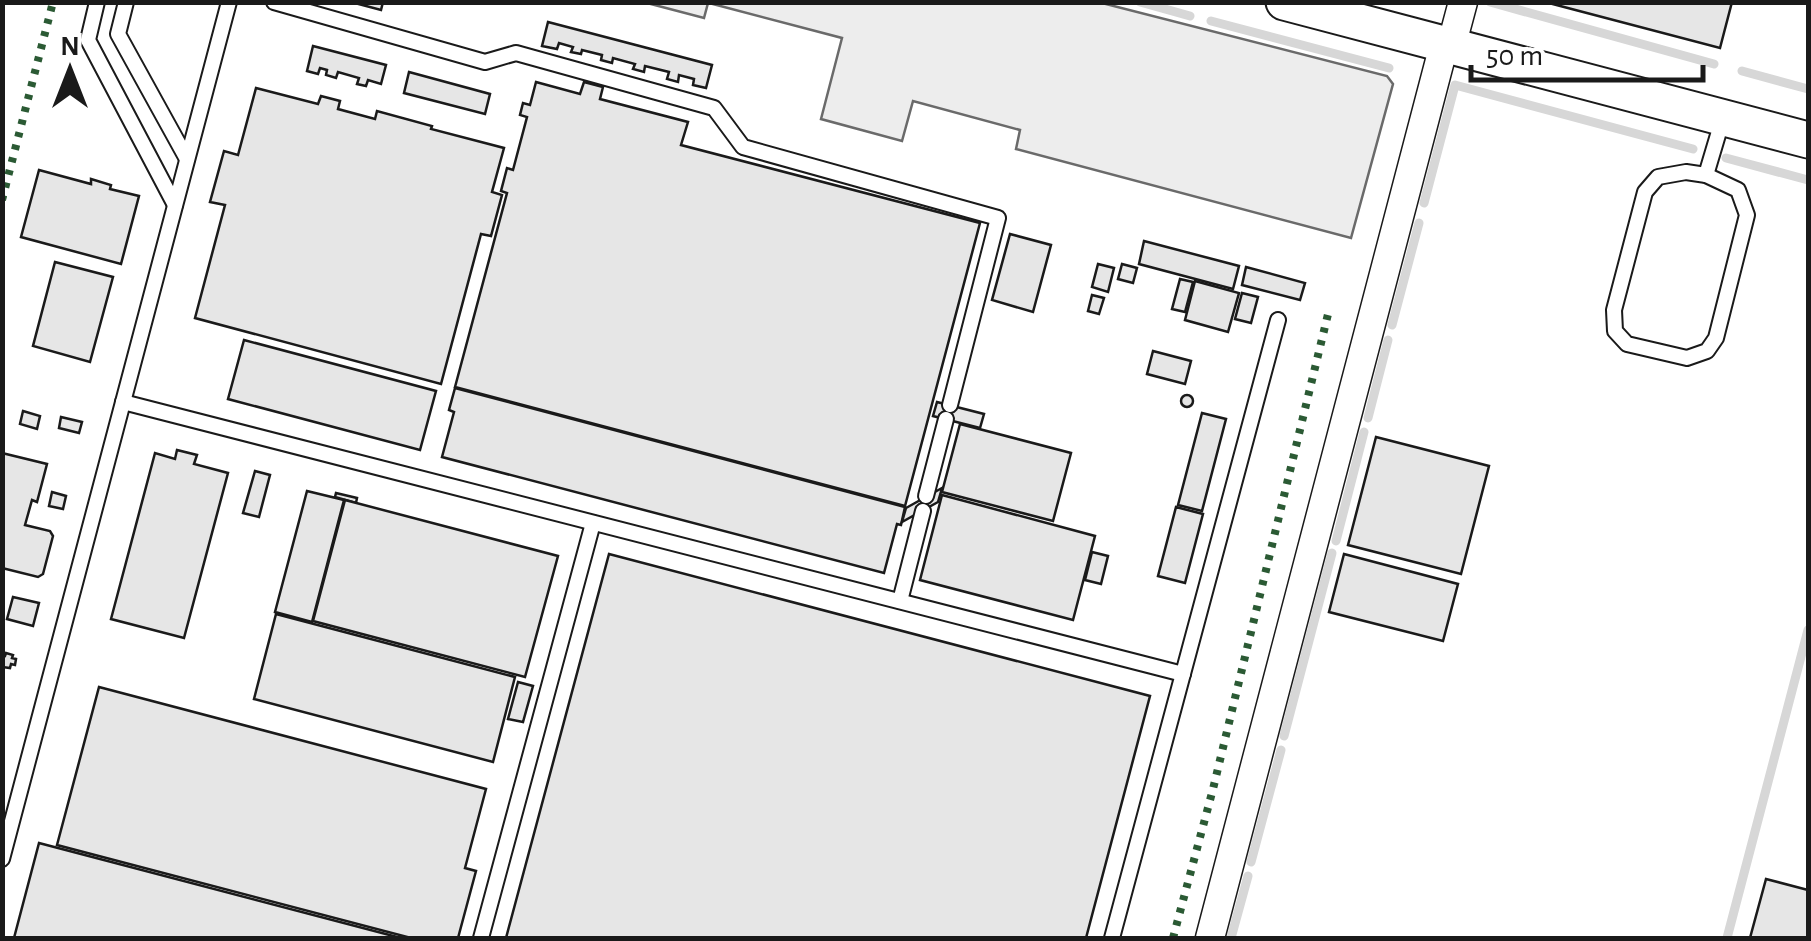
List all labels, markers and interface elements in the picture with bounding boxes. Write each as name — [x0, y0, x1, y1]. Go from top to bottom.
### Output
north arrow — [20, 20, 120, 120]
scale bar — [1471, 20, 1704, 82]
text: N — [60, 33, 80, 61]
text: 50 m — [1486, 41, 1543, 71]

